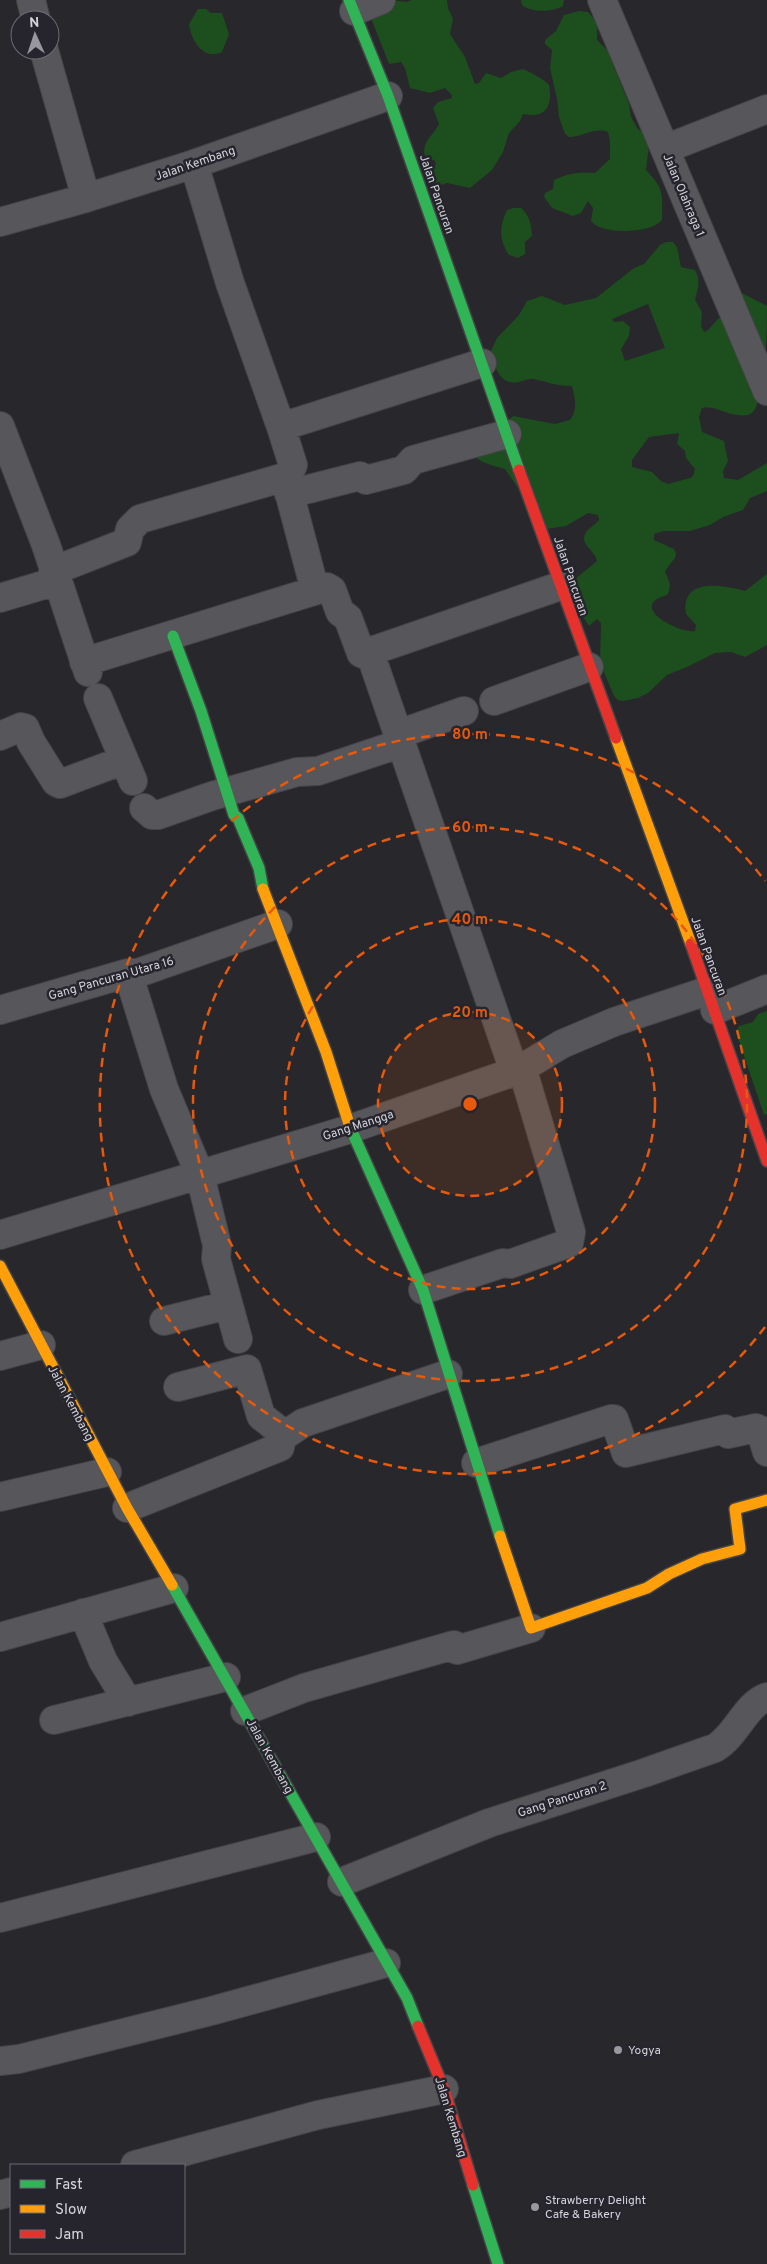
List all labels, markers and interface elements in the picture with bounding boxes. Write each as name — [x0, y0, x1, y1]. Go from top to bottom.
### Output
north arrow — [10, 10, 60, 60]
text: N — [29, 15, 40, 32]
street label: Jalan Kembang — [153, 143, 237, 185]
street label: Jalan Pancuran — [415, 152, 457, 236]
street label: Jalan Olahraga 1 — [658, 152, 708, 239]
street label: Jalan Pancuran — [549, 534, 591, 618]
text: 80 m — [452, 726, 488, 745]
text: 60 m — [452, 819, 488, 838]
text: 40 m — [452, 911, 488, 930]
street label: Jalan Pancuran — [686, 915, 730, 998]
street label: Gang Pancuran Utara 16 — [47, 953, 176, 1005]
text: 20 m — [452, 1004, 488, 1023]
centre of rings — [461, 1095, 479, 1113]
street label: Gang Mangga — [321, 1107, 396, 1145]
street label: Jalan Kembang — [43, 1363, 97, 1444]
street label: Jalan Kembang — [242, 1716, 296, 1797]
street label: Gang Pancuran 2 — [516, 1778, 609, 1822]
place label: Yogya — [628, 2043, 661, 2059]
marker: Yogya — [612, 2044, 624, 2056]
street label: Jalan Kembang — [430, 2075, 470, 2160]
legend — [10, 2164, 185, 2254]
text: Fast — [55, 2176, 83, 2195]
place label: Strawberry Delight Cafe & Bakery — [545, 2193, 646, 2223]
text: Slow — [55, 2201, 87, 2220]
marker: Strawberry Delight Cafe & Bakery — [529, 2201, 541, 2213]
text: Jam — [55, 2226, 84, 2245]

